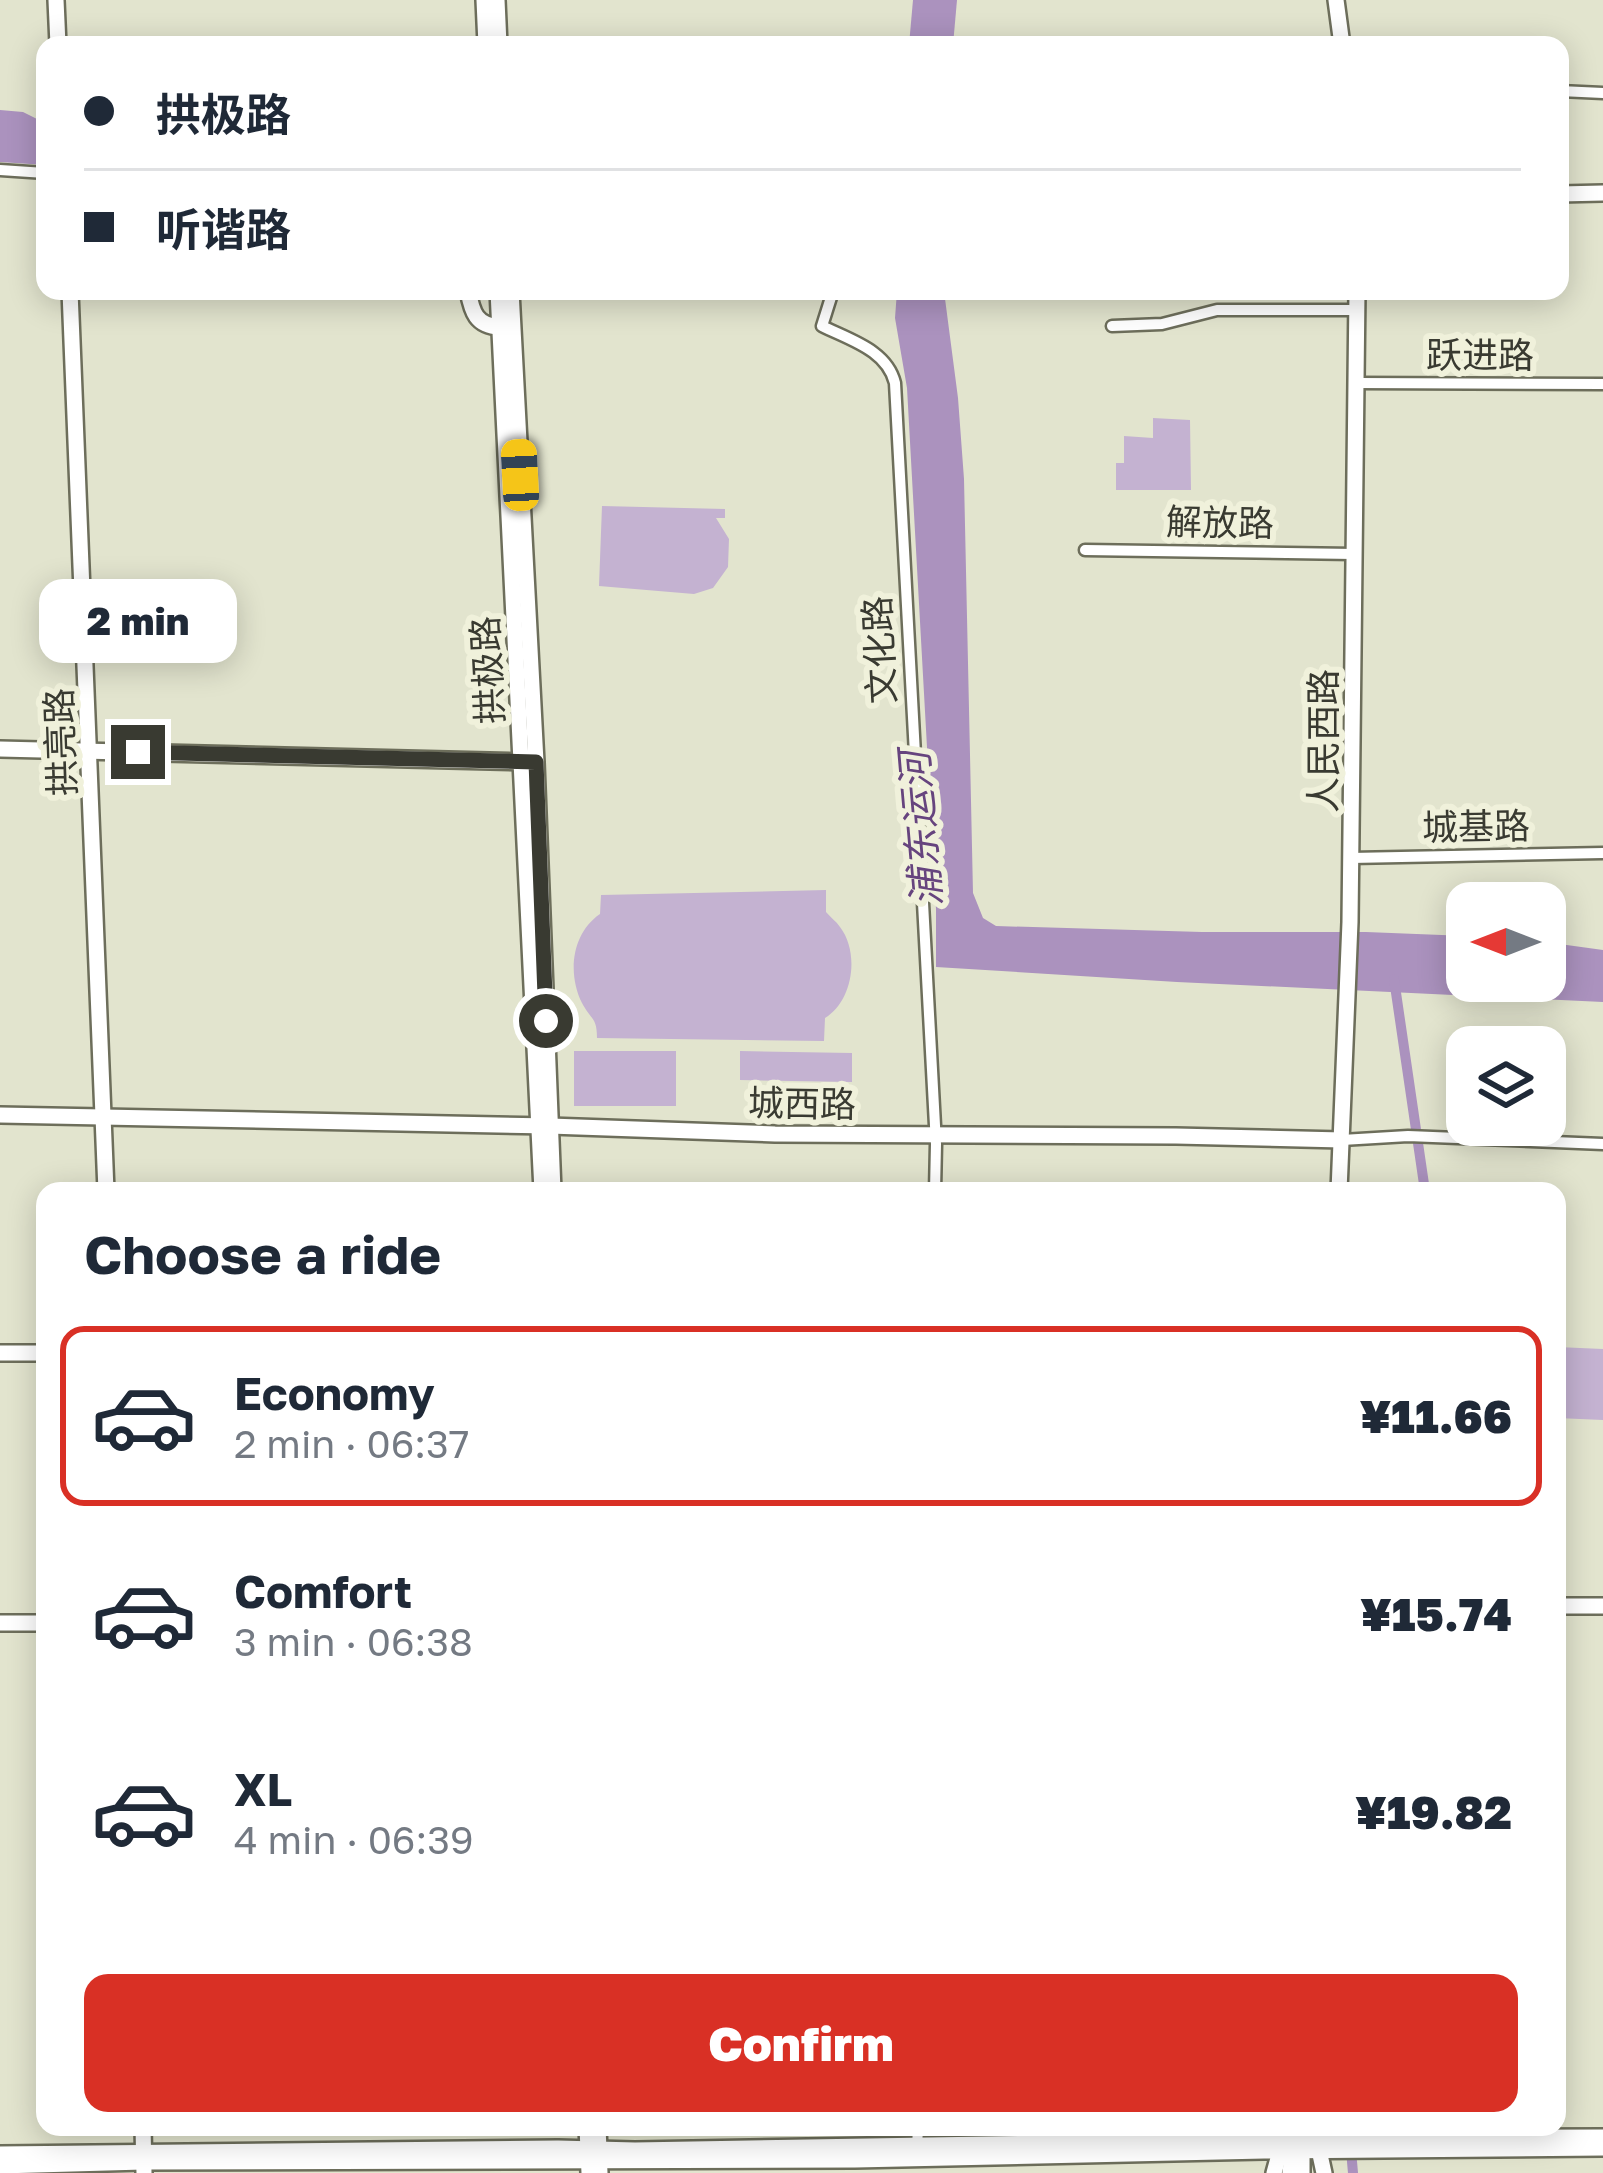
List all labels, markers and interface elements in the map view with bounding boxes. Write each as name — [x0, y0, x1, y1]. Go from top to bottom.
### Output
text: 拱极路 — [156, 87, 291, 141]
text: 听谐路 — [156, 202, 291, 256]
street label: 跃进路 — [1426, 333, 1534, 376]
car — [500, 438, 540, 512]
street label: 解放路 — [1166, 500, 1274, 544]
callout: 2 min — [39, 578, 237, 662]
street label: 文化路 — [855, 595, 903, 705]
text: 2 min — [87, 597, 189, 644]
street label: 拱极路 — [463, 615, 511, 725]
street label: 人民西路 — [1301, 669, 1344, 813]
street label: 拱亮路 — [37, 687, 83, 797]
route end — [111, 725, 165, 779]
water label: 浦东运河 — [889, 742, 950, 909]
street label: 城基路 — [1422, 804, 1530, 848]
north arrow — [1446, 882, 1566, 1002]
map controls — [1446, 882, 1566, 1146]
route start — [519, 994, 573, 1048]
button: layers — [1446, 1026, 1566, 1146]
street label: 城西路 — [748, 1081, 856, 1125]
text: Choose a ride — [84, 1221, 441, 1286]
icon: car — [90, 1362, 198, 1470]
text: Economy — [234, 1366, 435, 1420]
text: ¥11.66 — [1359, 1389, 1512, 1443]
text: 2 min · 06:37 — [234, 1420, 469, 1467]
icon: car — [90, 1560, 198, 1668]
text: Comfort — [234, 1564, 412, 1618]
text: ¥15.74 — [1360, 1587, 1512, 1641]
text: 3 min · 06:38 — [234, 1618, 473, 1665]
icon: car — [90, 1758, 198, 1866]
text: XL — [234, 1762, 292, 1816]
text: ¥19.82 — [1355, 1785, 1512, 1839]
text: 4 min · 06:39 — [234, 1816, 474, 1863]
button: Confirm — [84, 1974, 1518, 2112]

